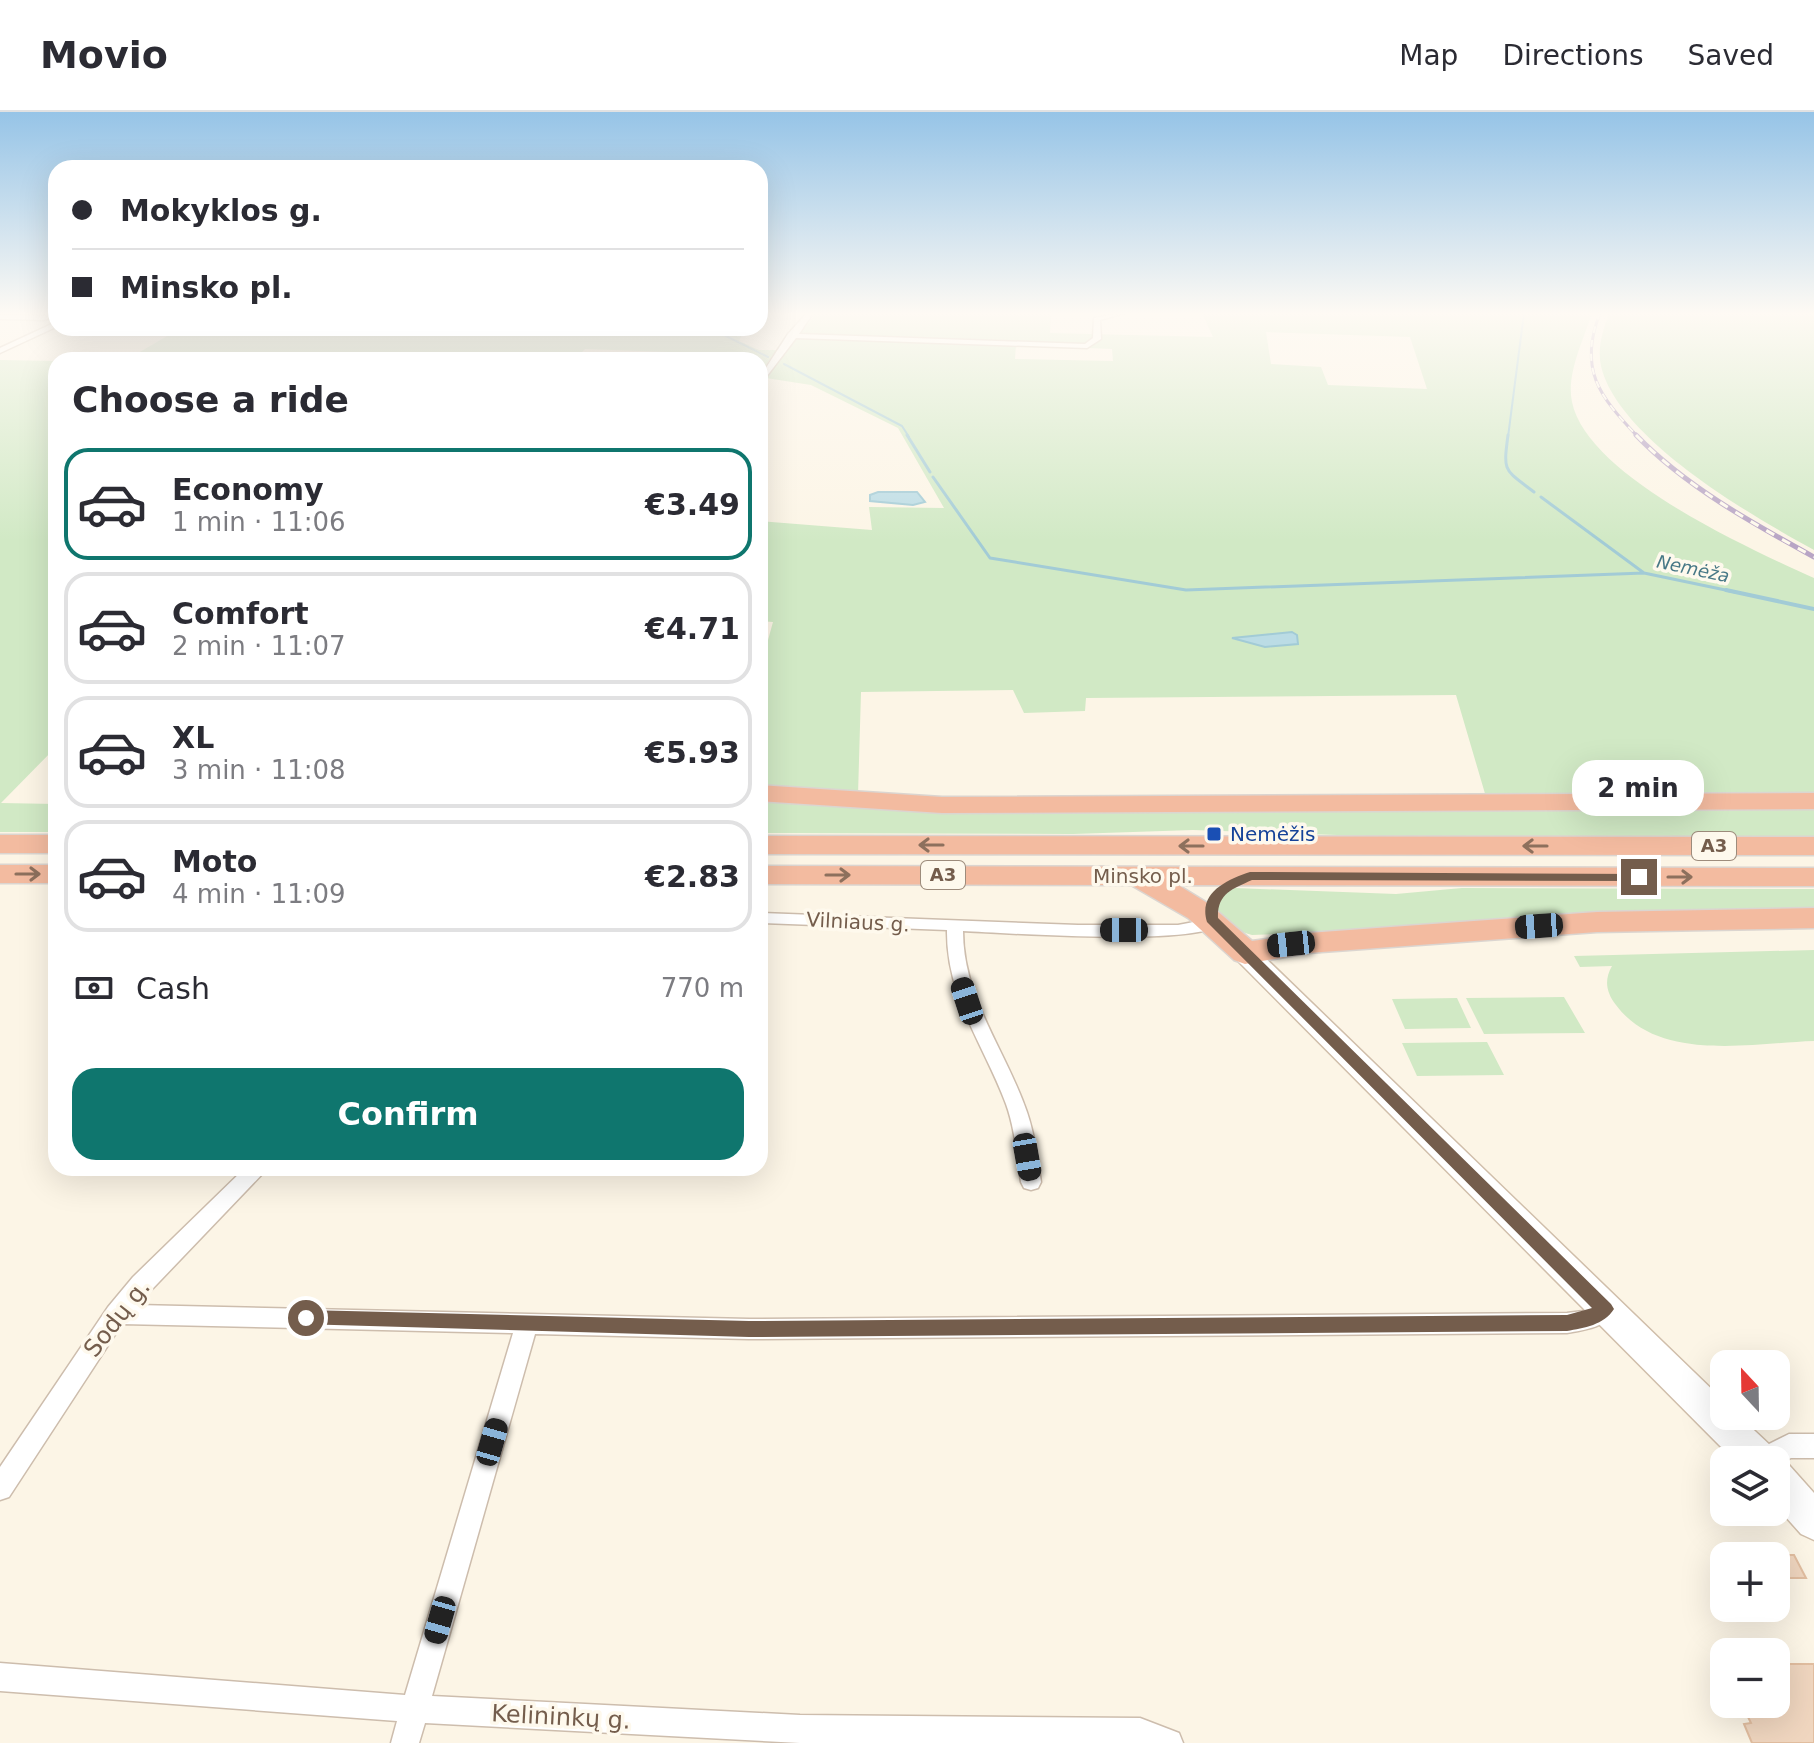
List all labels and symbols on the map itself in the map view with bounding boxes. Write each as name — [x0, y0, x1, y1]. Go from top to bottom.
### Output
water label: Nemėža — [1655, 551, 1731, 586]
callout: 2 min — [1573, 761, 1705, 817]
place label: Nemėžis — [1230, 822, 1316, 846]
marker: Nemėžis — [1205, 825, 1223, 843]
road number: A3 — [1692, 832, 1736, 860]
one-way arrow — [918, 837, 945, 853]
one-way arrow — [1178, 838, 1205, 854]
one-way arrow — [1522, 838, 1549, 854]
route end — [1621, 859, 1657, 895]
road number: A3 — [921, 861, 965, 889]
street label: Minsko pl. — [1093, 864, 1193, 888]
one-way arrow — [14, 866, 41, 882]
one-way arrow — [824, 867, 851, 883]
one-way arrow — [1666, 869, 1693, 885]
street label: Vilniaus g. — [806, 907, 910, 937]
car — [1514, 912, 1564, 940]
car — [1100, 918, 1148, 942]
car — [1266, 930, 1316, 958]
car — [948, 974, 986, 1028]
car — [1011, 1131, 1043, 1183]
street label: Sodų g. — [78, 1274, 156, 1362]
route start — [288, 1300, 324, 1336]
north arrow — [1710, 1350, 1790, 1430]
car — [474, 1416, 510, 1468]
car — [422, 1594, 458, 1646]
street label: Kelininkų g. — [491, 1699, 631, 1735]

